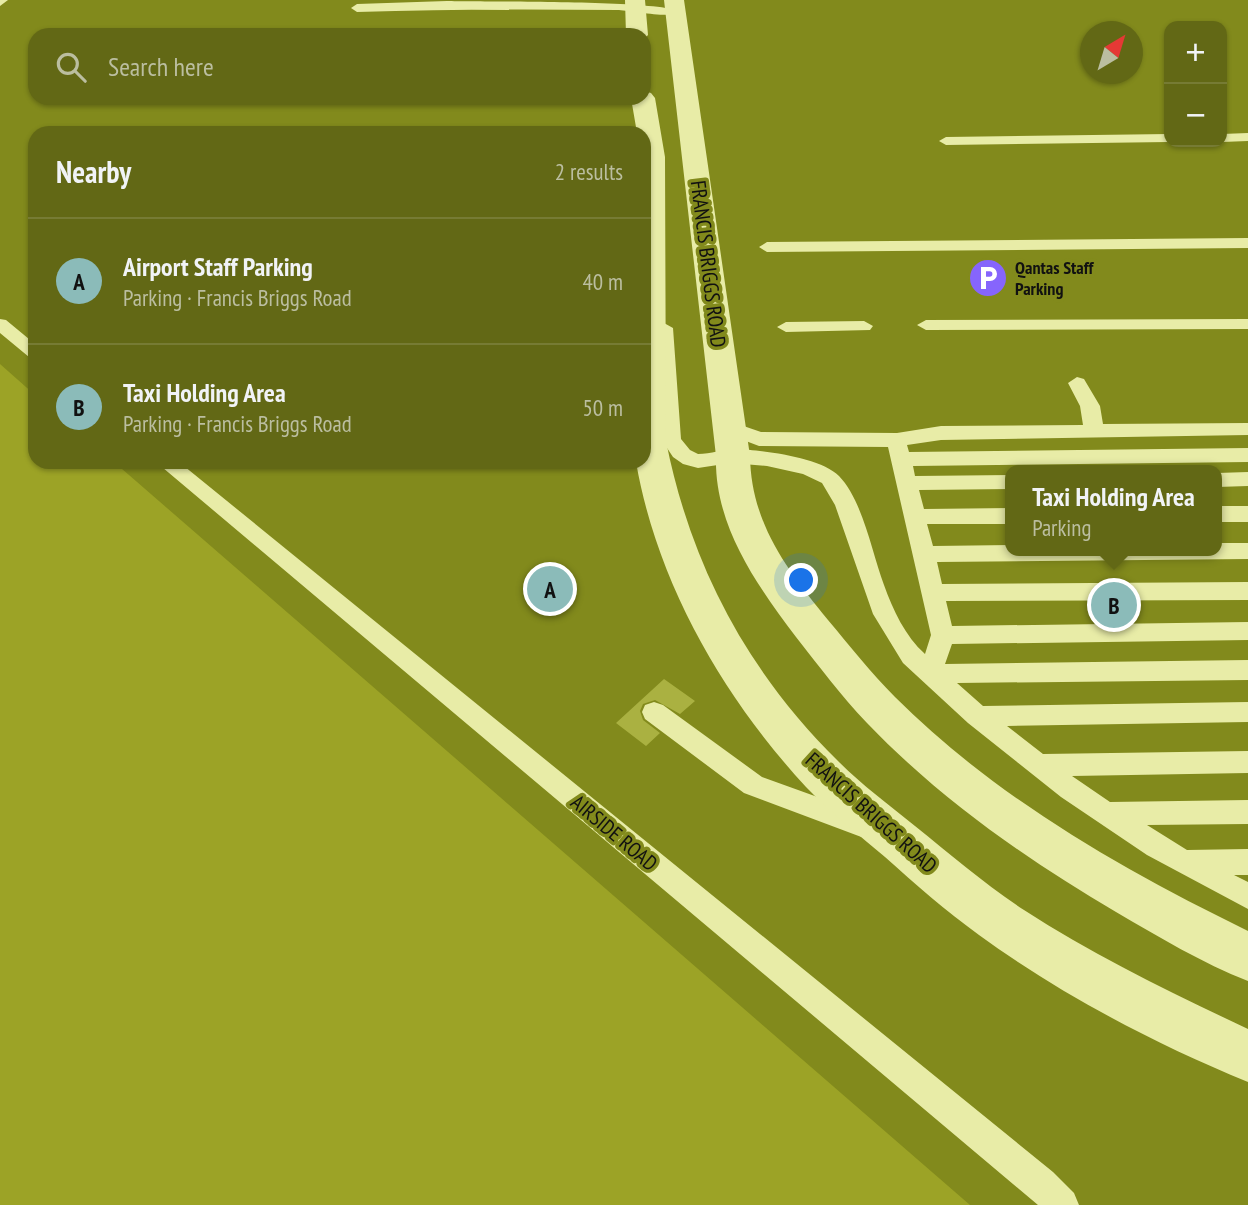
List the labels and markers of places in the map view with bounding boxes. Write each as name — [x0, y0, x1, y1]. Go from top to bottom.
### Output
place label: Qantas Staff Parking — [1015, 256, 1095, 300]
parking icon: Qantas Staff Parking — [967, 257, 1009, 299]
pin: A — [527, 563, 573, 615]
pin: B — [1091, 579, 1137, 631]

